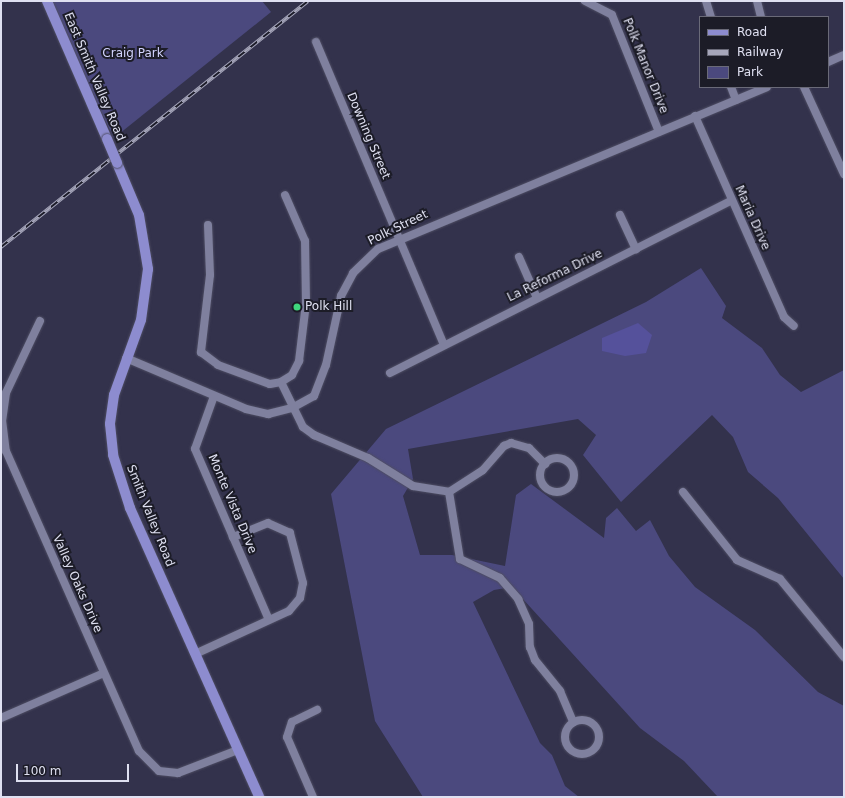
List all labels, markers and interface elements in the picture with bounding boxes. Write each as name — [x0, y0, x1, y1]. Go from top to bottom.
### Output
street label: East Smith Valley Road — [60, 11, 128, 143]
street label: Polk Manor Drive — [619, 16, 671, 116]
legend — [699, 16, 829, 88]
text: Road — [737, 25, 767, 39]
text: Railway — [737, 45, 783, 59]
park label: Craig Park — [102, 47, 164, 61]
text: Park — [737, 65, 763, 79]
street label: Downing Street — [343, 90, 393, 182]
street label: Maria Drive — [731, 183, 773, 253]
street label: Polk Street — [366, 207, 430, 249]
street label: La Reforma Drive — [505, 247, 605, 305]
place label: Polk Hill — [305, 300, 352, 314]
marker: Polk Hill — [292, 302, 302, 312]
street label: Monte Vista Drive — [205, 452, 259, 556]
street label: Smith Valley Road — [123, 463, 177, 569]
street label: Valley Oaks Drive — [49, 533, 105, 635]
scale bar — [18, 756, 131, 782]
text: 100 m — [23, 764, 61, 778]

